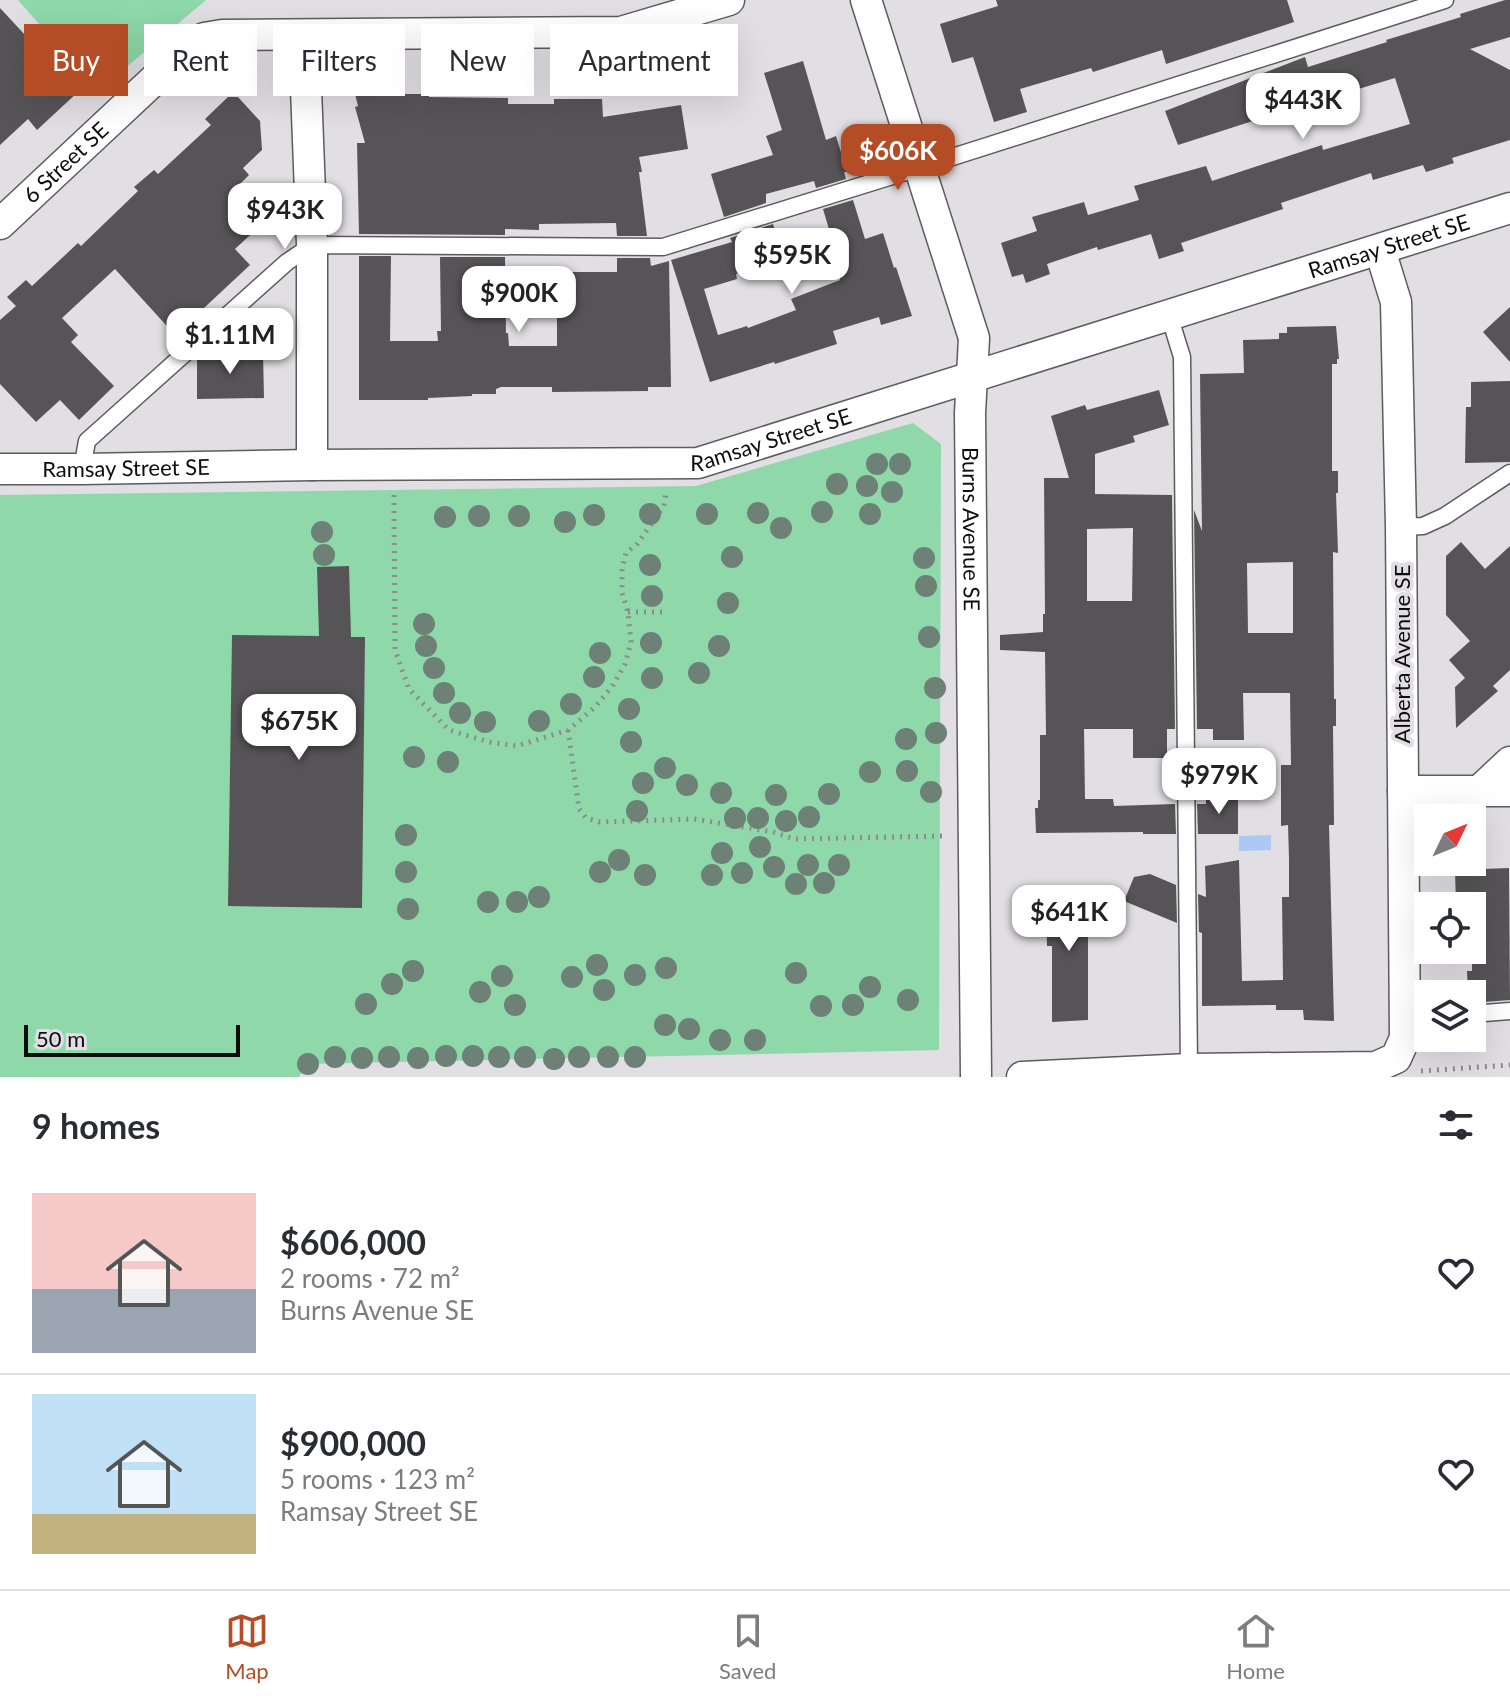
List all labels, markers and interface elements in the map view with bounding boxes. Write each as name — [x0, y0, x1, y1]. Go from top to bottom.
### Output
chip: Buy — [24, 24, 128, 96]
chip: Rent — [144, 24, 257, 96]
chip: Filters — [273, 24, 405, 96]
chip: New — [421, 24, 534, 96]
chip: Apartment — [550, 24, 738, 96]
pin: $443K — [1247, 73, 1359, 141]
text: $443K — [1264, 83, 1342, 115]
street label: 6 Street SE — [17, 116, 114, 208]
pin: $606K — [842, 124, 954, 192]
text: $606K — [859, 134, 937, 166]
pin: $943K — [229, 183, 341, 251]
text: $943K — [246, 193, 324, 225]
street label: Ramsay Street SE — [1305, 208, 1473, 284]
pin: $595K — [736, 228, 848, 296]
text: $595K — [753, 238, 831, 270]
pin: $900K — [463, 266, 575, 334]
text: $900K — [480, 276, 558, 308]
pin: $1.11M — [165, 308, 295, 376]
text: $1.11M — [184, 318, 276, 350]
street label: Ramsay Street SE — [690, 402, 854, 476]
street label: Burns Avenue SE — [957, 447, 986, 611]
street label: Ramsay Street SE — [42, 453, 210, 482]
street label: Alberta Avenue SE — [1388, 565, 1415, 743]
pin: $675K — [243, 694, 355, 762]
text: $675K — [260, 704, 338, 736]
pin: $979K — [1163, 748, 1275, 816]
text: $979K — [1180, 758, 1258, 790]
north arrow — [1414, 804, 1486, 876]
map controls — [1414, 804, 1486, 1052]
pin: $641K — [1013, 885, 1125, 953]
button: locate — [1414, 892, 1486, 964]
text: $641K — [1030, 895, 1108, 927]
button: layers — [1414, 980, 1486, 1052]
scale bar — [24, 1021, 240, 1057]
text: 50 m — [36, 1025, 85, 1052]
icon: filters — [1434, 1103, 1478, 1147]
text: 9 homes — [32, 1105, 160, 1146]
text: $606,000 — [280, 1221, 426, 1262]
icon: home — [96, 1225, 192, 1321]
icon: heart — [1434, 1251, 1478, 1295]
text: 2 rooms · 72 m² — [280, 1262, 460, 1294]
text: Burns Avenue SE — [280, 1294, 474, 1326]
text: $900,000 — [280, 1422, 426, 1463]
icon: home — [96, 1426, 192, 1522]
icon: heart — [1434, 1452, 1478, 1496]
text: 5 rooms · 123 m² — [280, 1463, 475, 1495]
text: Ramsay Street SE — [280, 1495, 478, 1527]
tab: Map — [225, 1609, 269, 1684]
tab: Saved — [719, 1609, 776, 1684]
tab: Home — [1226, 1609, 1285, 1684]

